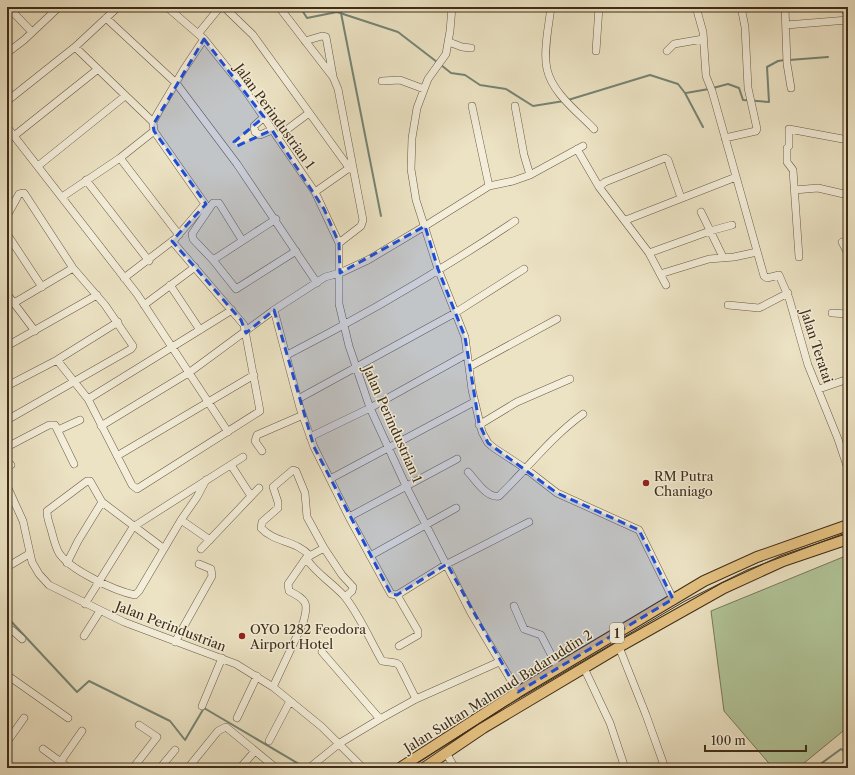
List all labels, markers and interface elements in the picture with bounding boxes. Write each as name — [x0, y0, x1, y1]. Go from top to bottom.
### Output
street label: Jalan Perindustrian 1 — [230, 59, 319, 172]
street label: Jalan Teratai — [797, 305, 836, 385]
street label: Jalan Perindustrian 1 — [359, 361, 426, 485]
place label: RM Putra Chaniago — [654, 468, 714, 499]
marker: RM Putra Chaniago — [641, 478, 651, 488]
street label: Jalan Perindustrian — [112, 597, 229, 654]
place label: OYO 1282 Feodora Airport Hotel — [249, 621, 366, 652]
road number: 1 — [610, 623, 624, 643]
street label: Jalan Sultan Mahmud Badaruddin 2 — [399, 626, 595, 757]
marker: OYO 1282 Feodora Airport Hotel — [237, 631, 247, 641]
scale bar — [705, 727, 806, 753]
text: 100 m — [711, 733, 746, 748]

